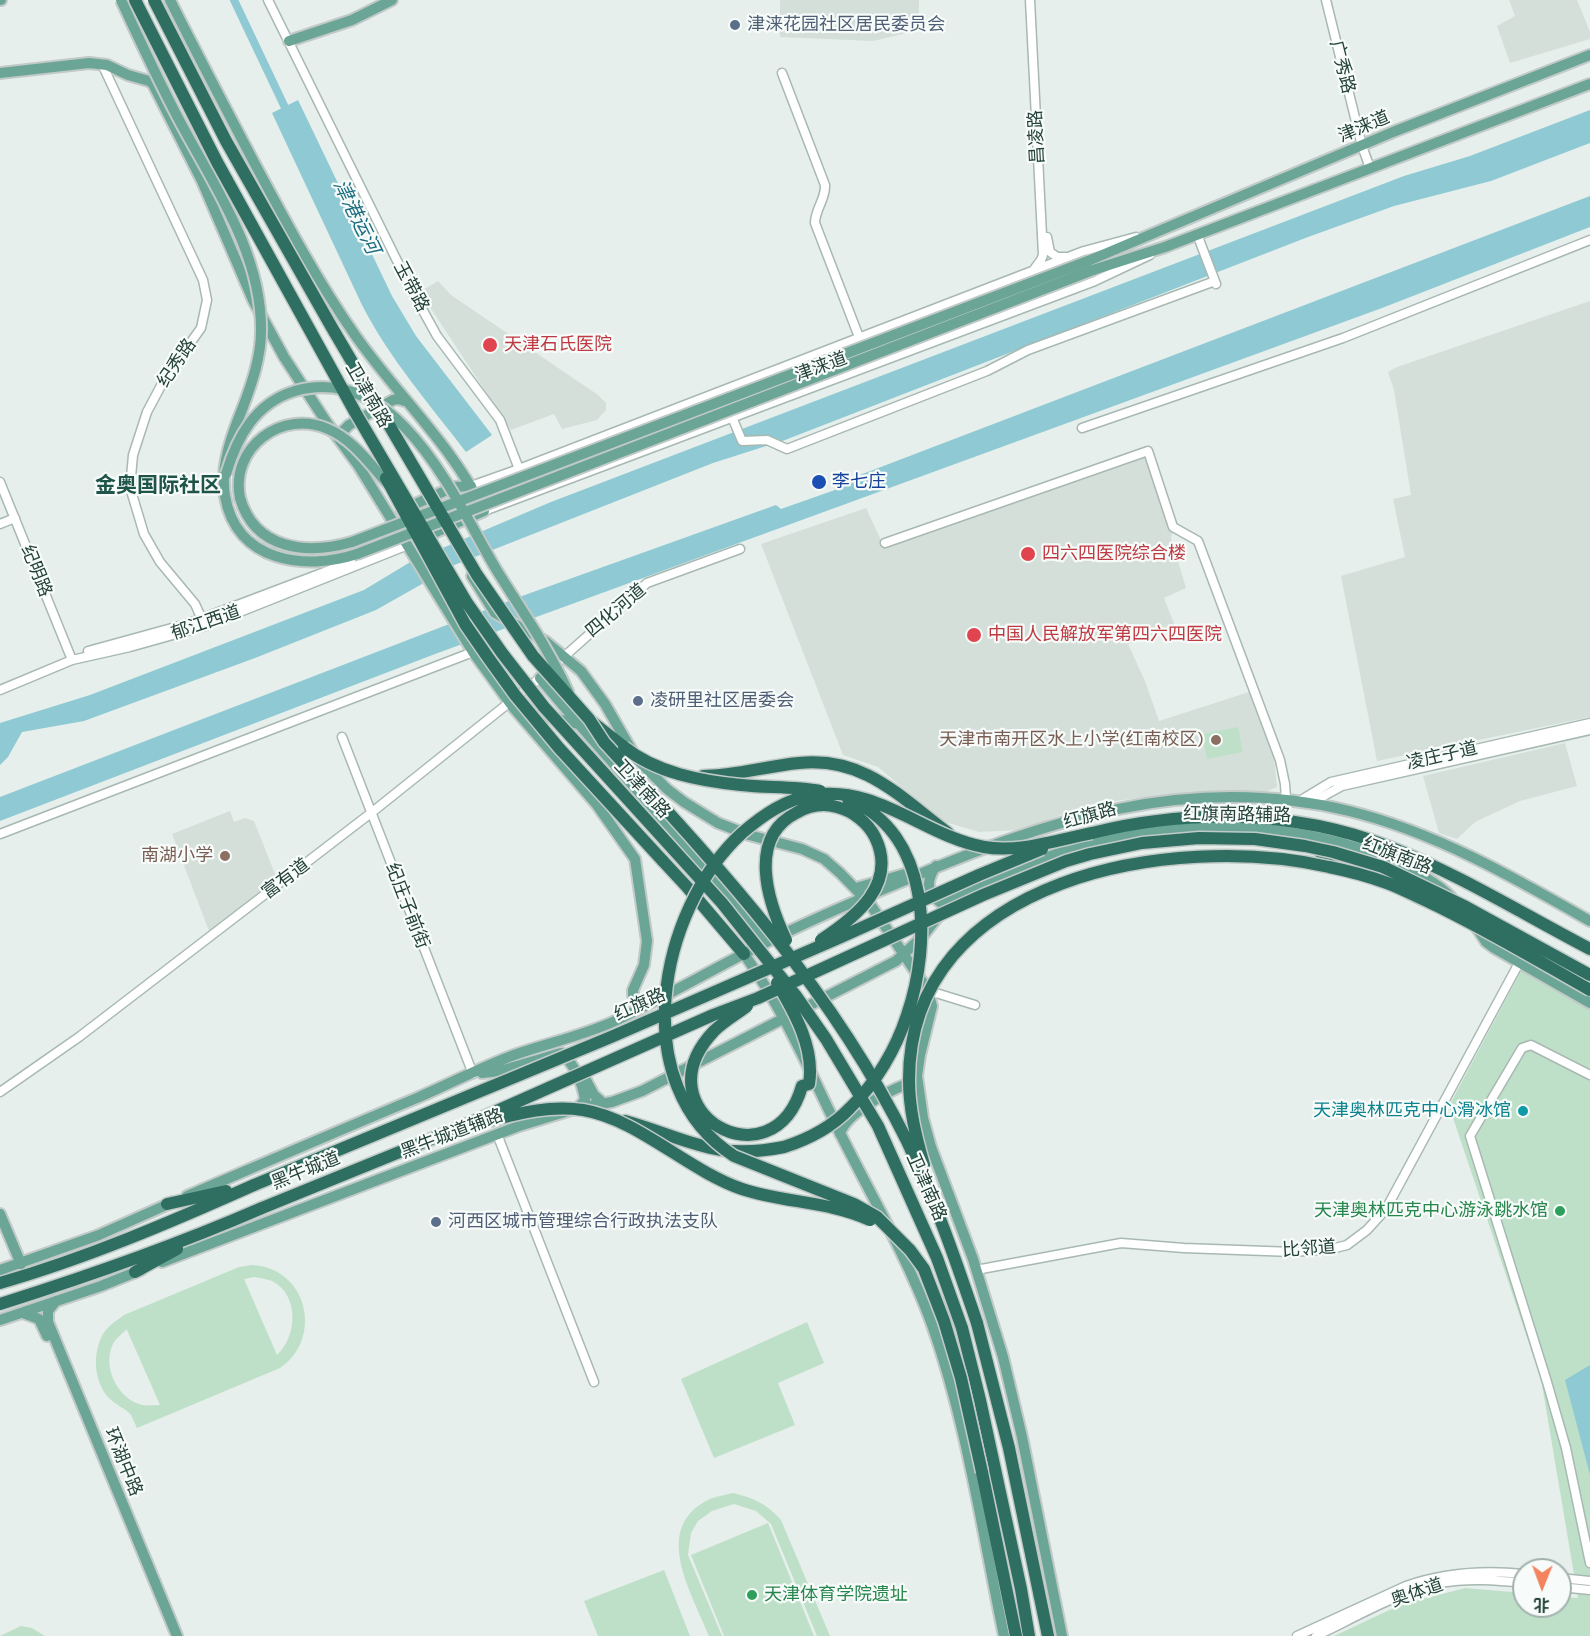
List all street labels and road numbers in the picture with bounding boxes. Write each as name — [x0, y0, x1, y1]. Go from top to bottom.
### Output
street label: 广秀路 — [1325, 38, 1359, 96]
street label: 津涞道 — [1335, 107, 1393, 147]
street label: 昌凌路 — [1025, 109, 1049, 165]
street label: 玉带路 — [389, 258, 433, 316]
street label: 纪秀路 — [153, 335, 201, 391]
street label: 津涞道 — [792, 348, 850, 386]
street label: 卫津南路 — [341, 358, 395, 432]
street label: 纪明路 — [16, 542, 56, 600]
street label: 四化河道 — [581, 580, 651, 642]
street label: 郁江西道 — [168, 601, 244, 645]
street label: 凌庄子道 — [1404, 737, 1480, 775]
street label: 卫津南路 — [610, 755, 674, 823]
street label: 红旗路 — [1061, 798, 1119, 834]
street label: 红旗南路辅路 — [1183, 803, 1291, 827]
street label: 红旗南路 — [1360, 833, 1434, 879]
street label: 富有道 — [258, 854, 314, 904]
street label: 纪庄子前街 — [381, 860, 433, 952]
street label: 红旗路 — [611, 984, 669, 1026]
street label: 黑牛城道辅路 — [398, 1105, 506, 1163]
street label: 黑牛城道 — [269, 1148, 343, 1194]
street label: 卫津南路 — [901, 1150, 951, 1224]
street label: 比邻道 — [1281, 1236, 1337, 1262]
street label: 环湖中路 — [100, 1425, 146, 1499]
street label: 奥体道 — [1388, 1574, 1446, 1612]

